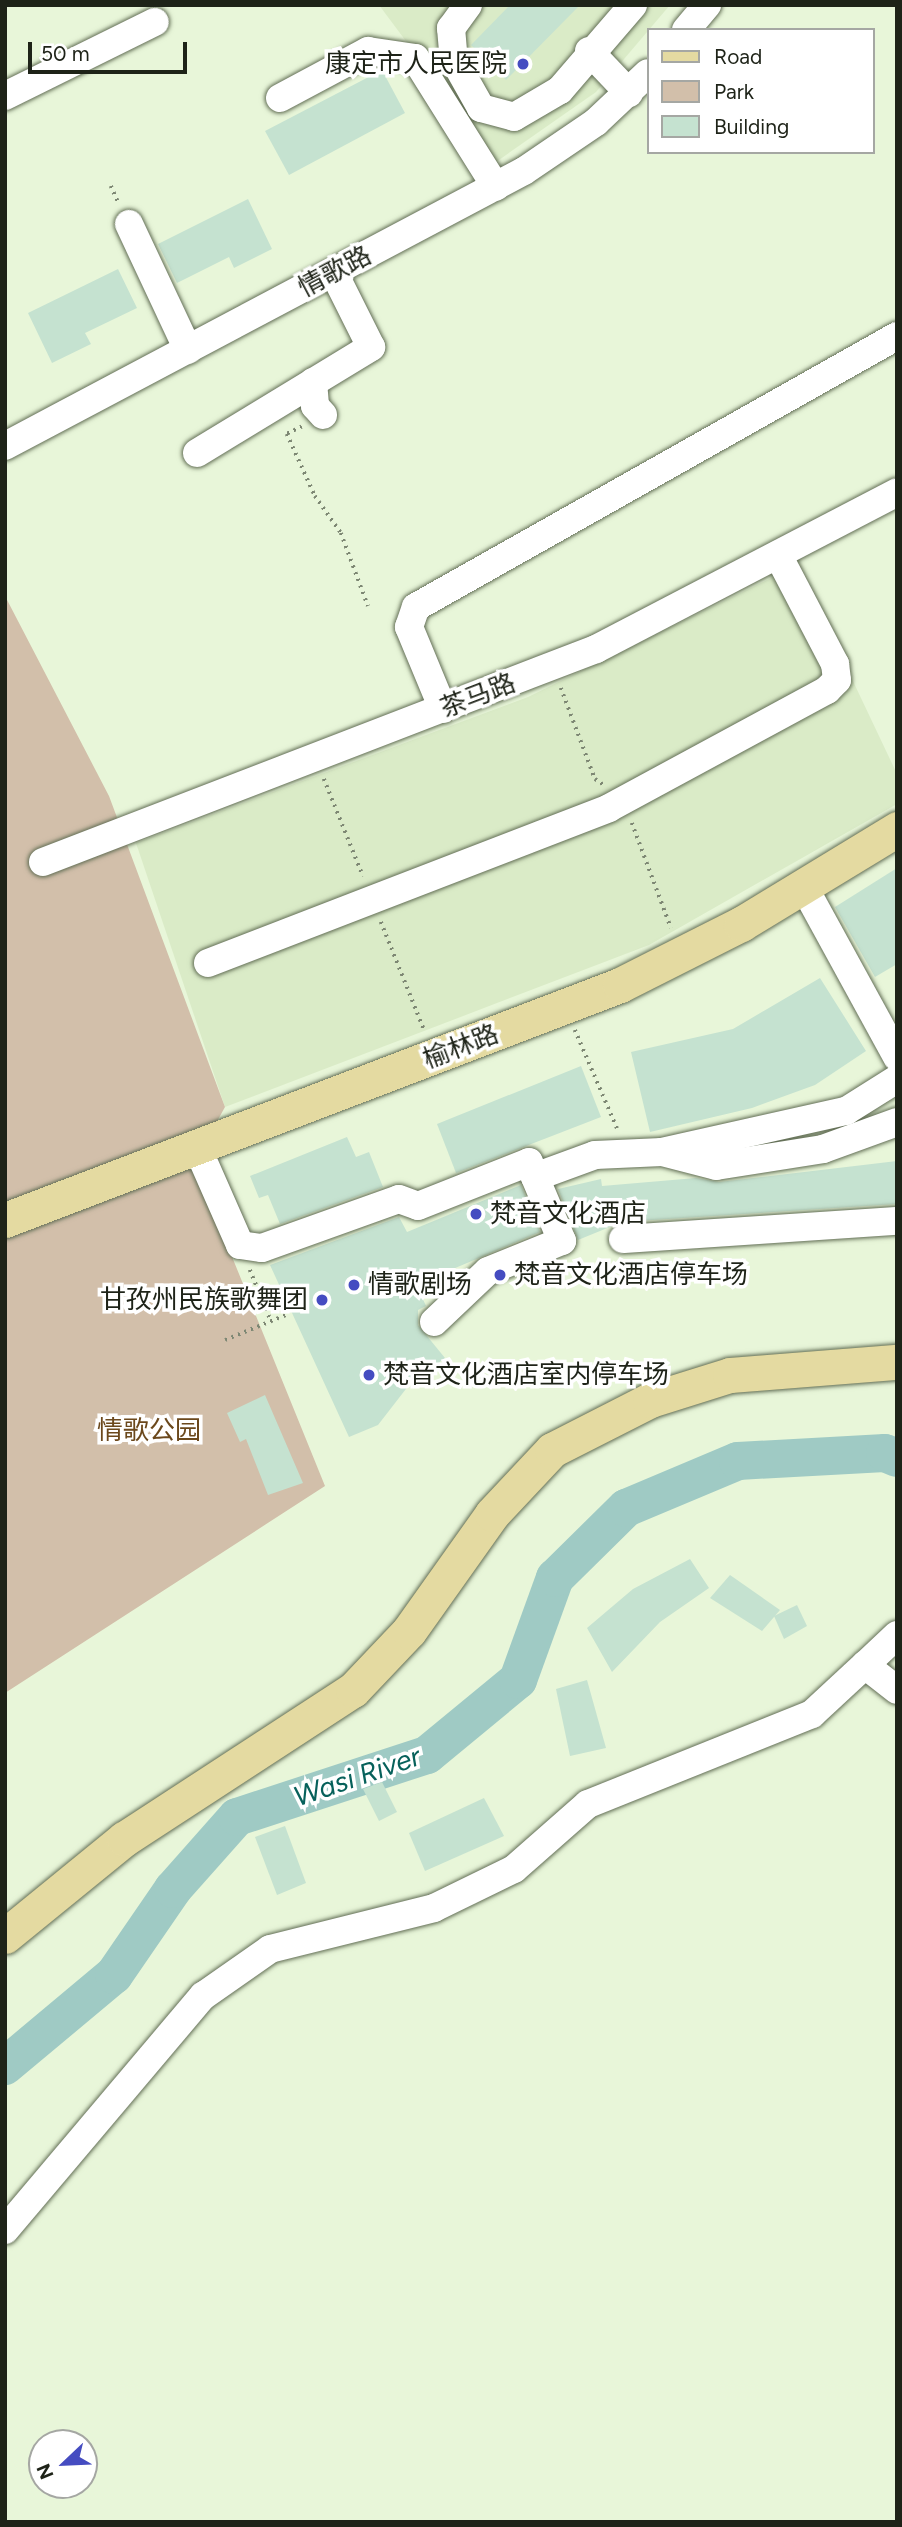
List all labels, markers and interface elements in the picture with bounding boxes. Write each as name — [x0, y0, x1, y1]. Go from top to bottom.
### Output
scale bar — [32, 28, 191, 72]
legend — [646, 28, 874, 154]
text: 50 m — [41, 41, 90, 66]
text: Road — [714, 44, 762, 69]
place label: 康定市人民医院 — [325, 48, 507, 80]
marker: 康定市人民医院 — [513, 54, 533, 74]
text: Park — [714, 79, 754, 104]
text: Building — [714, 114, 789, 139]
street label: 情歌路 — [293, 240, 377, 304]
street label: 茶马路 — [436, 667, 520, 725]
street label: 榆林路 — [419, 1018, 503, 1076]
place label: 梵音文化酒店 — [490, 1198, 646, 1230]
marker: 梵音文化酒店 — [468, 1206, 484, 1222]
place label: 梵音文化酒店停车场 — [514, 1259, 748, 1291]
marker: 梵音文化酒店停车场 — [492, 1267, 508, 1283]
place label: 情歌剧场 — [368, 1269, 472, 1301]
marker: 情歌剧场 — [346, 1277, 362, 1293]
place label: 甘孜州民族歌舞团 — [100, 1284, 308, 1316]
marker: 甘孜州民族歌舞团 — [314, 1292, 330, 1308]
place label: 梵音文化酒店室内停车场 — [383, 1359, 669, 1391]
marker: 梵音文化酒店室内停车场 — [361, 1367, 377, 1383]
park label: 情歌公园 — [97, 1415, 201, 1447]
water label: Wasi River — [289, 1739, 425, 1813]
north arrow — [28, 2429, 98, 2499]
text: N — [32, 2460, 59, 2483]

